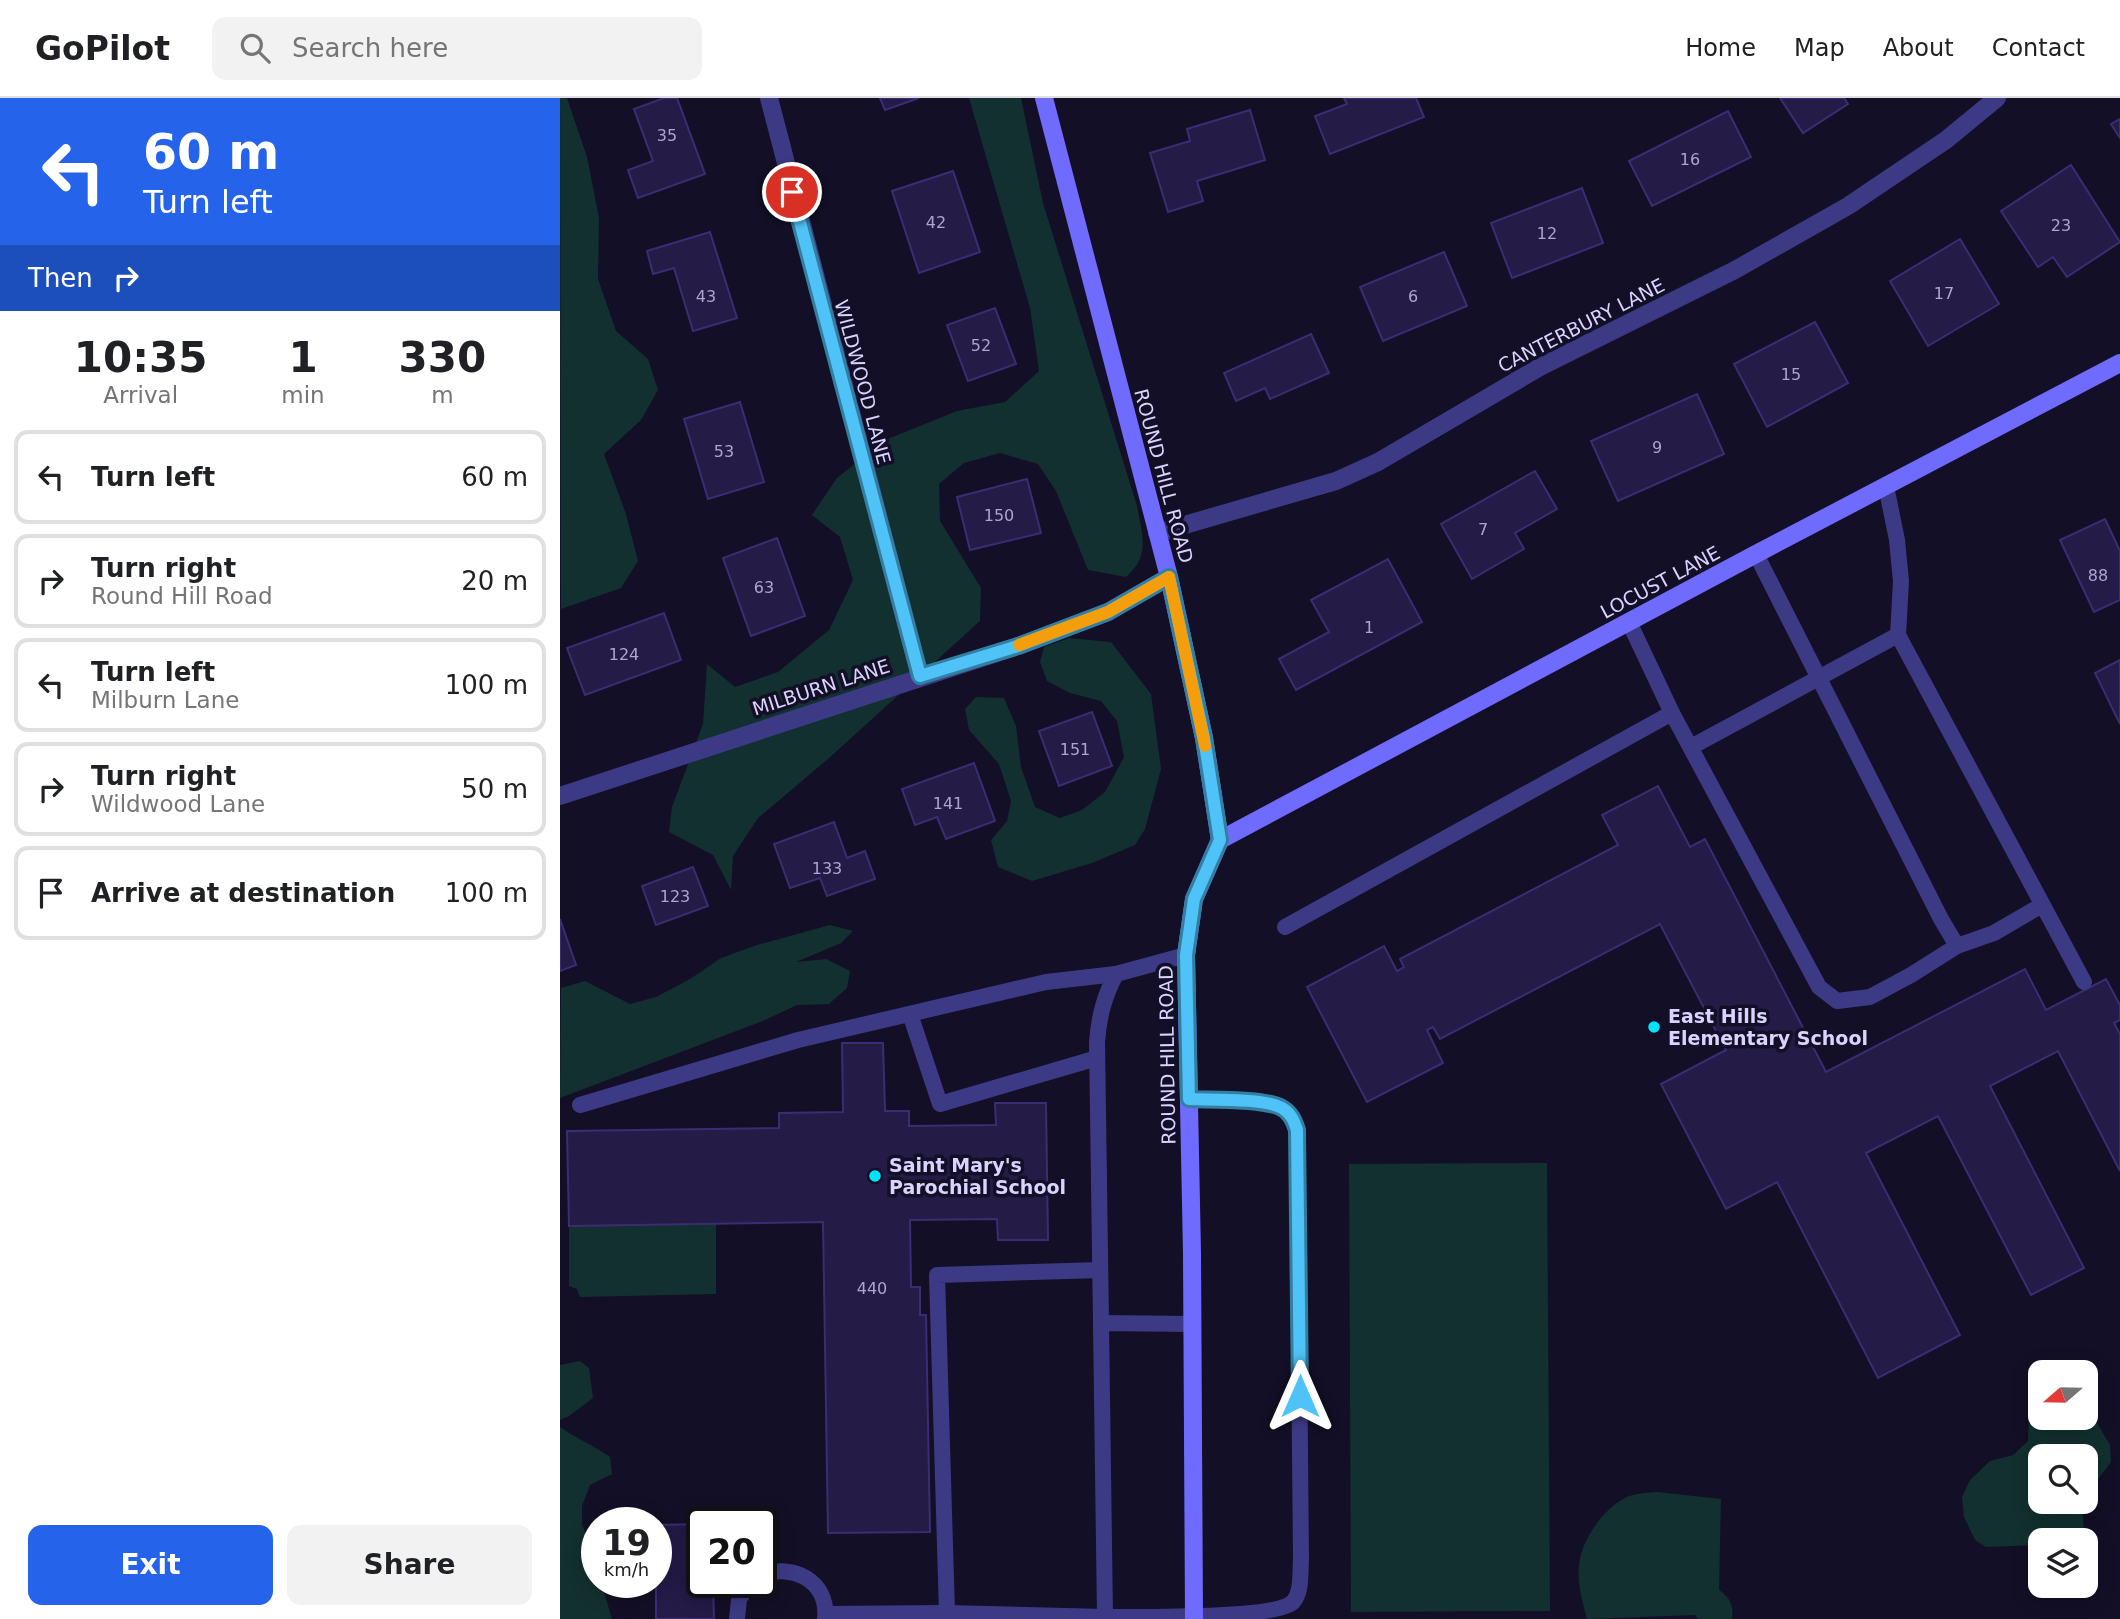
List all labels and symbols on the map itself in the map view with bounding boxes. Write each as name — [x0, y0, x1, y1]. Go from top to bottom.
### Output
house number: 35 — [657, 126, 677, 145]
house number: 16 — [1680, 150, 1700, 169]
pin — [762, 162, 822, 222]
house number: 42 — [926, 213, 946, 232]
house number: 23 — [2051, 216, 2071, 235]
house number: 12 — [1537, 224, 1557, 243]
street label: CANTERBURY LANE — [1494, 273, 1668, 377]
house number: 17 — [1934, 284, 1954, 303]
house number: 43 — [696, 287, 716, 306]
house number: 6 — [1408, 287, 1418, 306]
street label: WILDWOOD LANE — [830, 297, 896, 467]
house number: 52 — [971, 336, 991, 355]
house number: 15 — [1781, 365, 1801, 384]
street label: ROUND HILL ROAD — [1130, 386, 1198, 566]
house number: 9 — [1652, 438, 1662, 457]
house number: 53 — [714, 442, 734, 461]
house number: 150 — [984, 506, 1014, 525]
house number: 7 — [1478, 520, 1488, 539]
street label: LOCUST LANE — [1597, 541, 1723, 623]
house number: 88 — [2088, 566, 2108, 585]
house number: 63 — [754, 578, 774, 597]
house number: 1 — [1364, 618, 1374, 637]
house number: 124 — [609, 645, 639, 664]
street label: MILBURN LANE — [749, 654, 893, 720]
house number: 151 — [1060, 740, 1090, 759]
house number: 141 — [933, 794, 963, 813]
house number: 133 — [812, 859, 842, 878]
house number: 123 — [660, 887, 690, 906]
street label: ROUND HILL ROAD — [1154, 965, 1180, 1145]
place label: East Hills Elementary School — [1668, 1005, 1868, 1049]
marker: East Hills Elementary School — [1646, 1019, 1662, 1035]
place label: Saint Mary's Parochial School — [889, 1154, 1066, 1198]
marker: Saint Mary's Parochial School — [867, 1168, 883, 1184]
house number: 440 — [857, 1279, 887, 1298]
position arrow — [1263, 1359, 1337, 1433]
north arrow — [2028, 1360, 2098, 1430]
speed limit sign: 20 — [686, 1507, 777, 1598]

